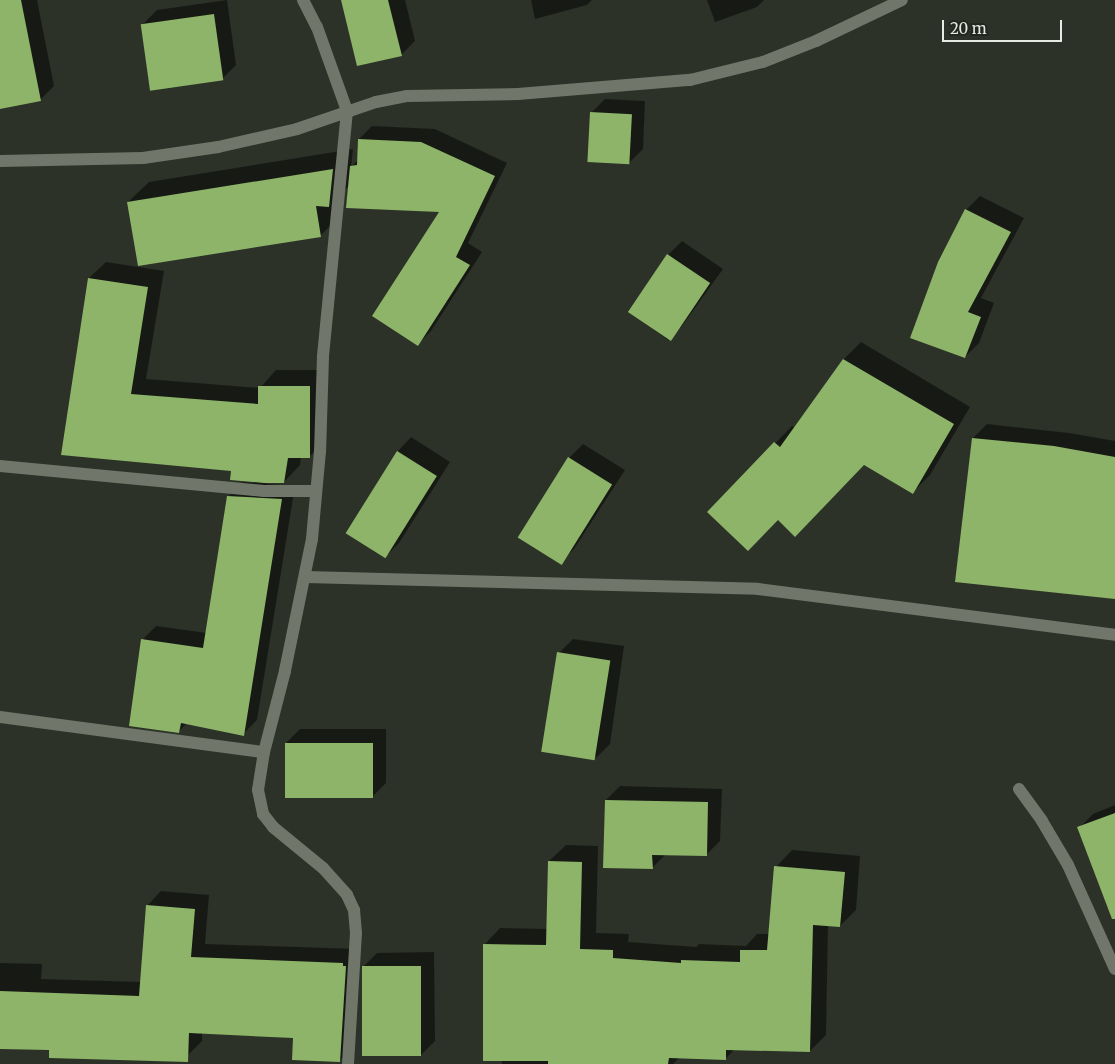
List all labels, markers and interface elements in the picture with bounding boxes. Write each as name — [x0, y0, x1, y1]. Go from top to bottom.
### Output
scale bar — [945, 10, 1065, 42]
text: 20 m — [950, 19, 987, 38]

